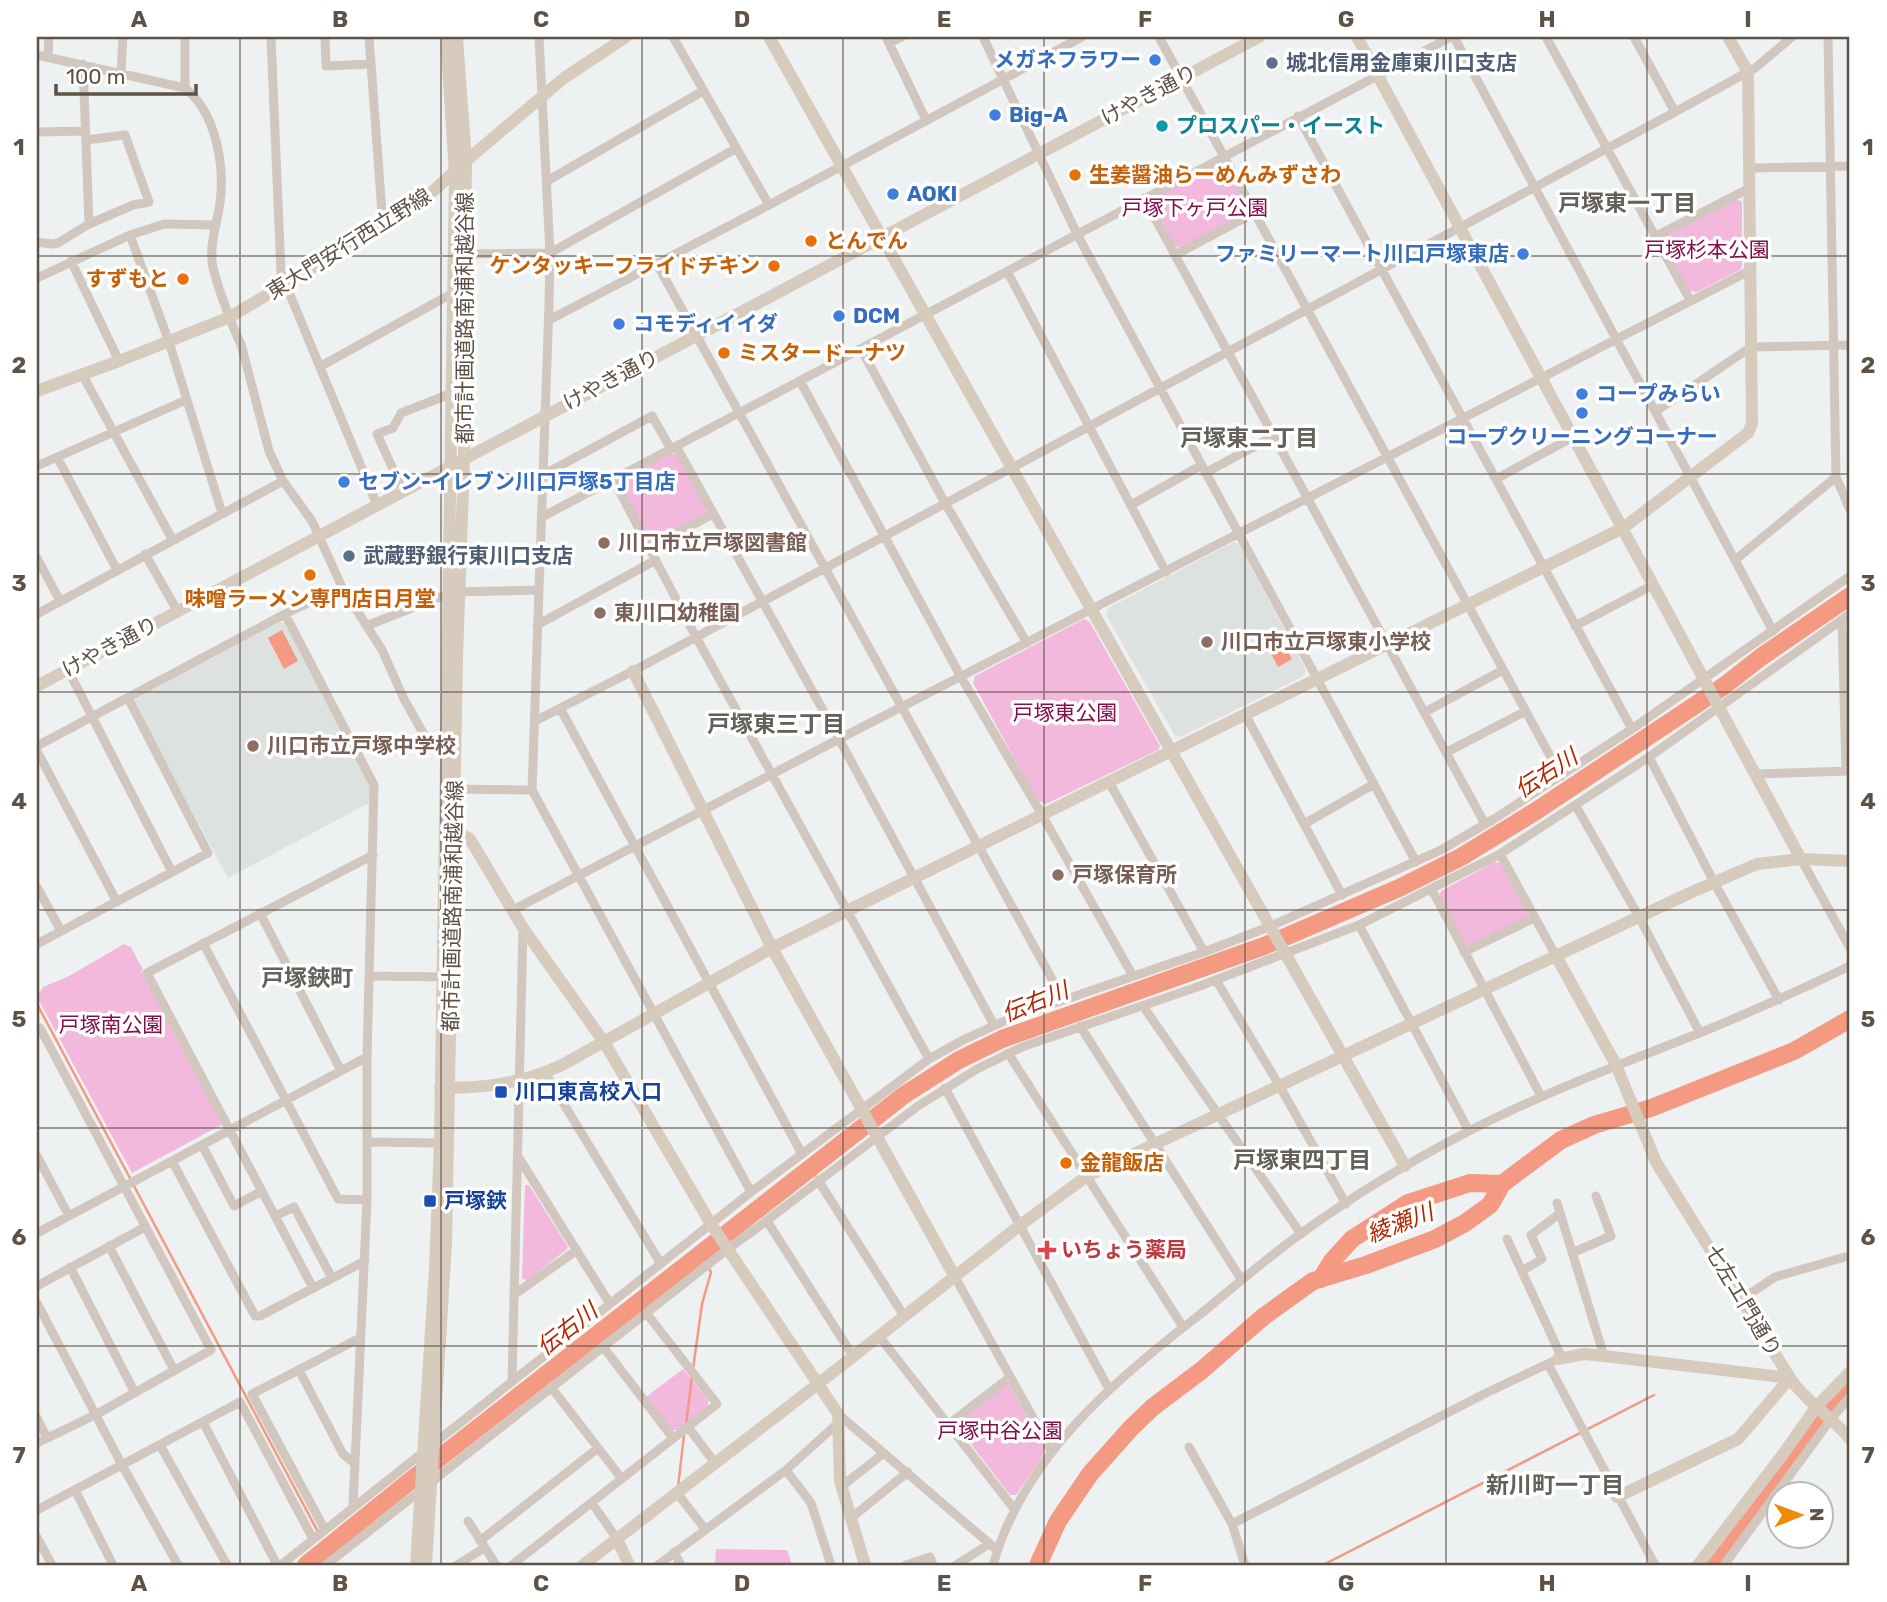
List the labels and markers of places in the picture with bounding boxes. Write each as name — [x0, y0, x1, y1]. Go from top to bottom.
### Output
place label: メガネフラワー — [994, 47, 1141, 72]
place label: 城北信用金庫東川口支店 — [1286, 50, 1517, 75]
marker: メガネフラワー — [1147, 52, 1163, 68]
marker: 城北信用金庫東川口支店 — [1264, 55, 1280, 71]
place label: Big-A — [1009, 102, 1068, 127]
marker: Big-A — [987, 107, 1003, 123]
place label: プロスパー・イースト — [1176, 113, 1385, 138]
marker: プロスパー・イースト — [1154, 118, 1170, 134]
place label: 生姜醤油らーめんみずさわ — [1089, 162, 1341, 187]
marker: 生姜醤油らーめんみずさわ — [1067, 167, 1083, 183]
place label: AOKI — [907, 181, 957, 206]
marker: AOKI — [885, 186, 901, 202]
place label: とんでん — [825, 228, 908, 253]
marker: とんでん — [803, 233, 819, 249]
place label: ファミリーマート川口戸塚東店 — [1215, 241, 1509, 266]
marker: ファミリーマート川口戸塚東店 — [1515, 246, 1531, 262]
place label: ケンタッキーフライドチキン — [490, 253, 760, 278]
marker: ケンタッキーフライドチキン — [766, 258, 782, 274]
place label: すずもと — [85, 266, 169, 291]
marker: すずもと — [175, 271, 191, 287]
place label: DCM — [853, 303, 900, 328]
marker: DCM — [831, 308, 847, 324]
place label: コモディイイダ — [633, 311, 778, 336]
marker: コモディイイダ — [611, 316, 627, 332]
place label: ミスタードーナツ — [738, 340, 906, 365]
marker: ミスタードーナツ — [716, 345, 732, 361]
place label: コープみらい — [1596, 381, 1721, 406]
marker: コープみらい — [1574, 386, 1590, 402]
marker: コープクリーニングコーナー — [1574, 405, 1590, 421]
place label: コープクリーニングコーナー — [1446, 424, 1718, 449]
place label: セブン-イレブン川口戸塚5丁目店 — [358, 469, 676, 494]
marker: セブン-イレブン川口戸塚5丁目店 — [336, 474, 352, 490]
place label: 川口市立戸塚図書館 — [618, 530, 807, 555]
marker: 川口市立戸塚図書館 — [596, 535, 612, 551]
place label: 武蔵野銀行東川口支店 — [363, 543, 573, 568]
marker: 武蔵野銀行東川口支店 — [341, 548, 357, 564]
marker: 味噌ラーメン専門店日月堂 — [302, 567, 318, 583]
place label: 味噌ラーメン専門店日月堂 — [184, 586, 436, 611]
place label: 東川口幼稚園 — [614, 600, 740, 625]
marker: 東川口幼稚園 — [592, 605, 608, 621]
place label: 川口市立戸塚東小学校 — [1221, 629, 1431, 654]
marker: 川口市立戸塚東小学校 — [1199, 634, 1215, 650]
place label: 川口市立戸塚中学校 — [267, 733, 456, 758]
marker: 川口市立戸塚中学校 — [245, 738, 261, 754]
place label: 戸塚保育所 — [1072, 862, 1177, 887]
marker: 戸塚保育所 — [1050, 867, 1066, 883]
place label: 川口東高校入口 — [515, 1079, 662, 1104]
marker: 川口東高校入口 — [493, 1084, 509, 1100]
place label: 金龍飯店 — [1080, 1150, 1164, 1175]
marker: 金龍飯店 — [1058, 1155, 1074, 1171]
place label: 戸塚鋏 — [444, 1188, 507, 1213]
marker: 戸塚鋏 — [422, 1193, 438, 1209]
place label: いちょう薬局 — [1061, 1237, 1187, 1262]
marker: いちょう薬局 — [1039, 1242, 1055, 1258]

